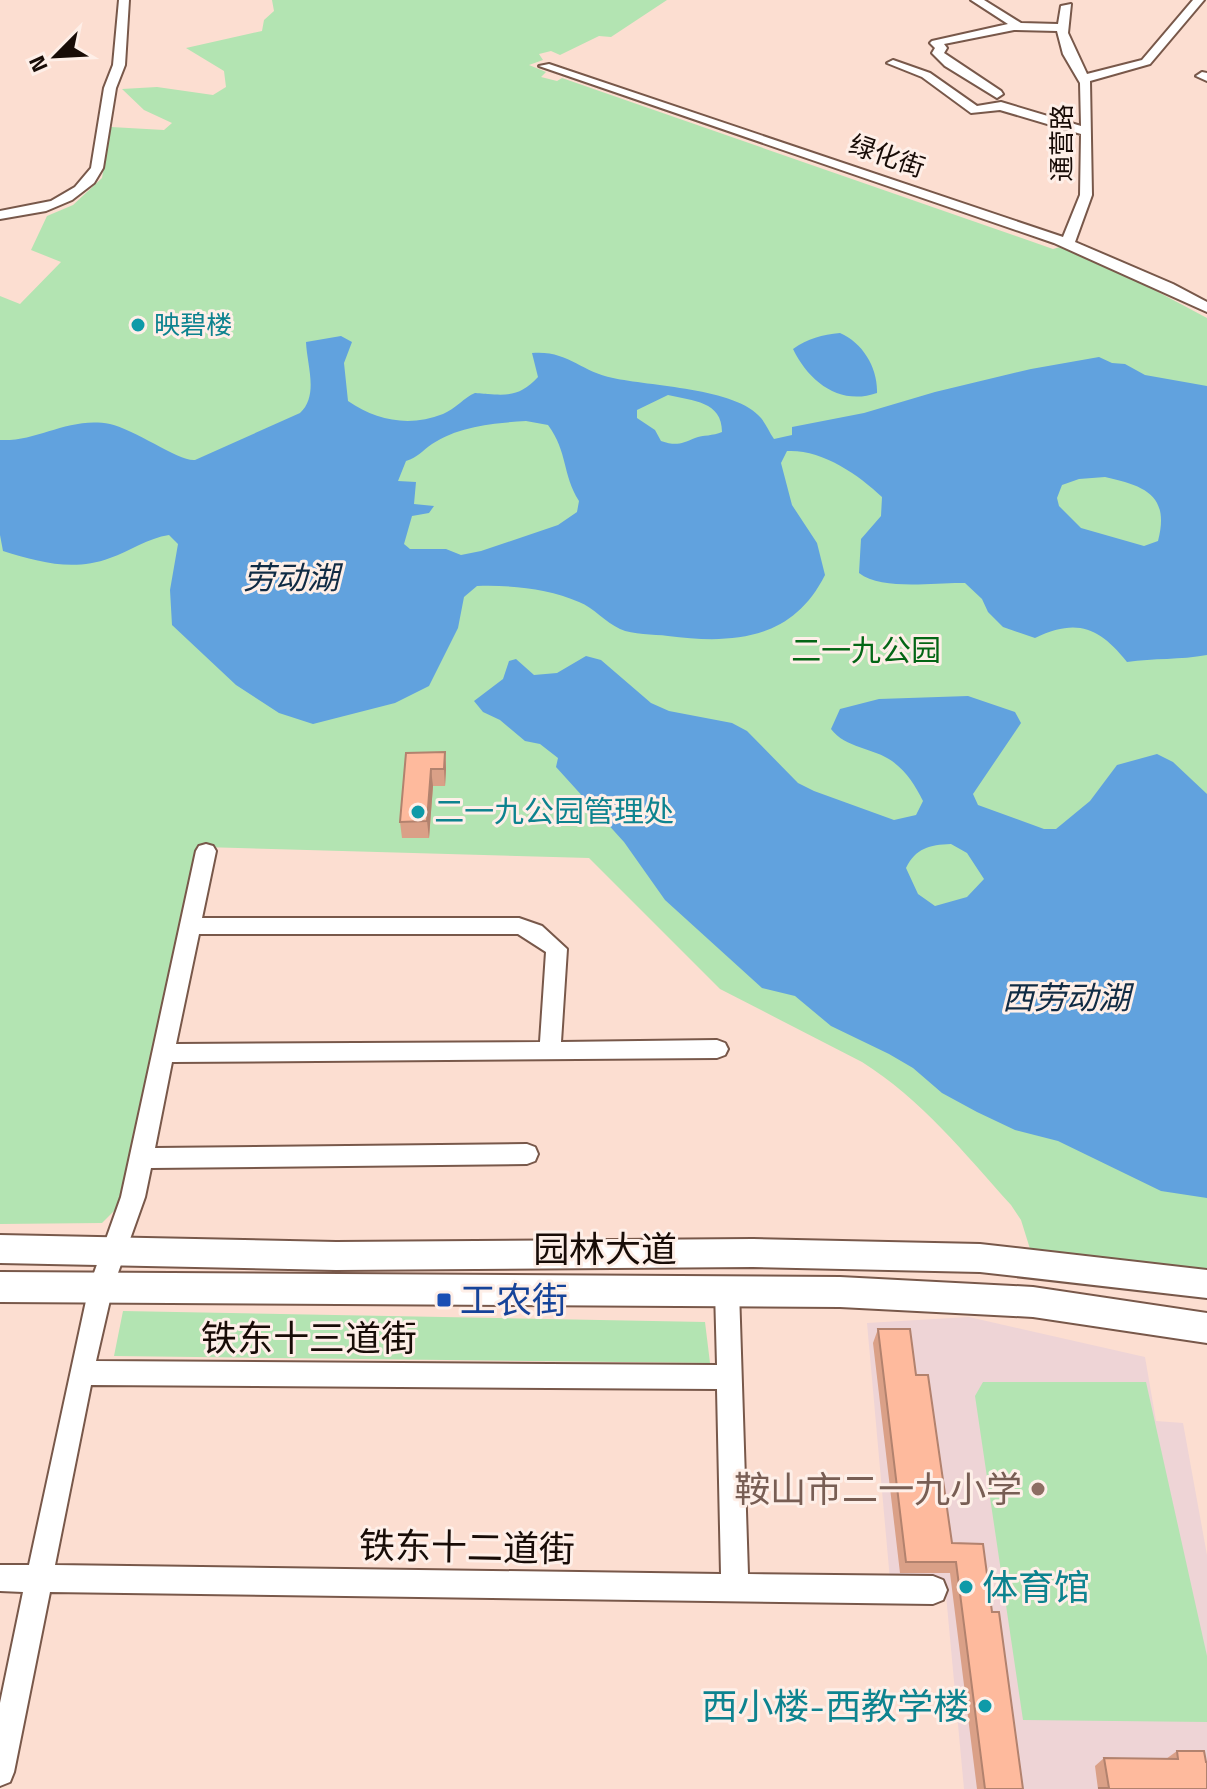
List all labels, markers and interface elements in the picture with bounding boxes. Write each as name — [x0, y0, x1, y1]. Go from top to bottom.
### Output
north arrow — [16, 16, 96, 96]
text: N — [19, 50, 56, 78]
street label: 通营路 — [1042, 104, 1081, 182]
street label: 绿化街 — [844, 124, 930, 187]
place label: 映碧楼 — [154, 305, 232, 344]
marker: 映碧楼 — [129, 316, 147, 334]
water label: 劳动湖 — [243, 553, 344, 601]
park label: 二一九公园 — [791, 627, 941, 673]
place label: 二一九公园管理处 — [434, 788, 674, 834]
marker: 二一九公园管理处 — [409, 803, 427, 821]
water label: 西劳动湖 — [1002, 973, 1135, 1021]
street label: 园林大道 — [533, 1221, 677, 1276]
place label: 工农街 — [460, 1272, 568, 1327]
marker: 工农街 — [435, 1291, 453, 1309]
street label: 铁东十三道街 — [201, 1310, 417, 1365]
place label: 鞍山市二一九小学 — [734, 1461, 1022, 1516]
marker: 鞍山市二一九小学 — [1029, 1480, 1047, 1498]
street label: 铁东十二道街 — [359, 1517, 575, 1576]
place label: 体育馆 — [982, 1559, 1090, 1614]
marker: 体育馆 — [957, 1578, 975, 1596]
place label: 西小楼-西教学楼 — [701, 1678, 969, 1733]
marker: 西小楼-西教学楼 — [976, 1697, 994, 1715]

